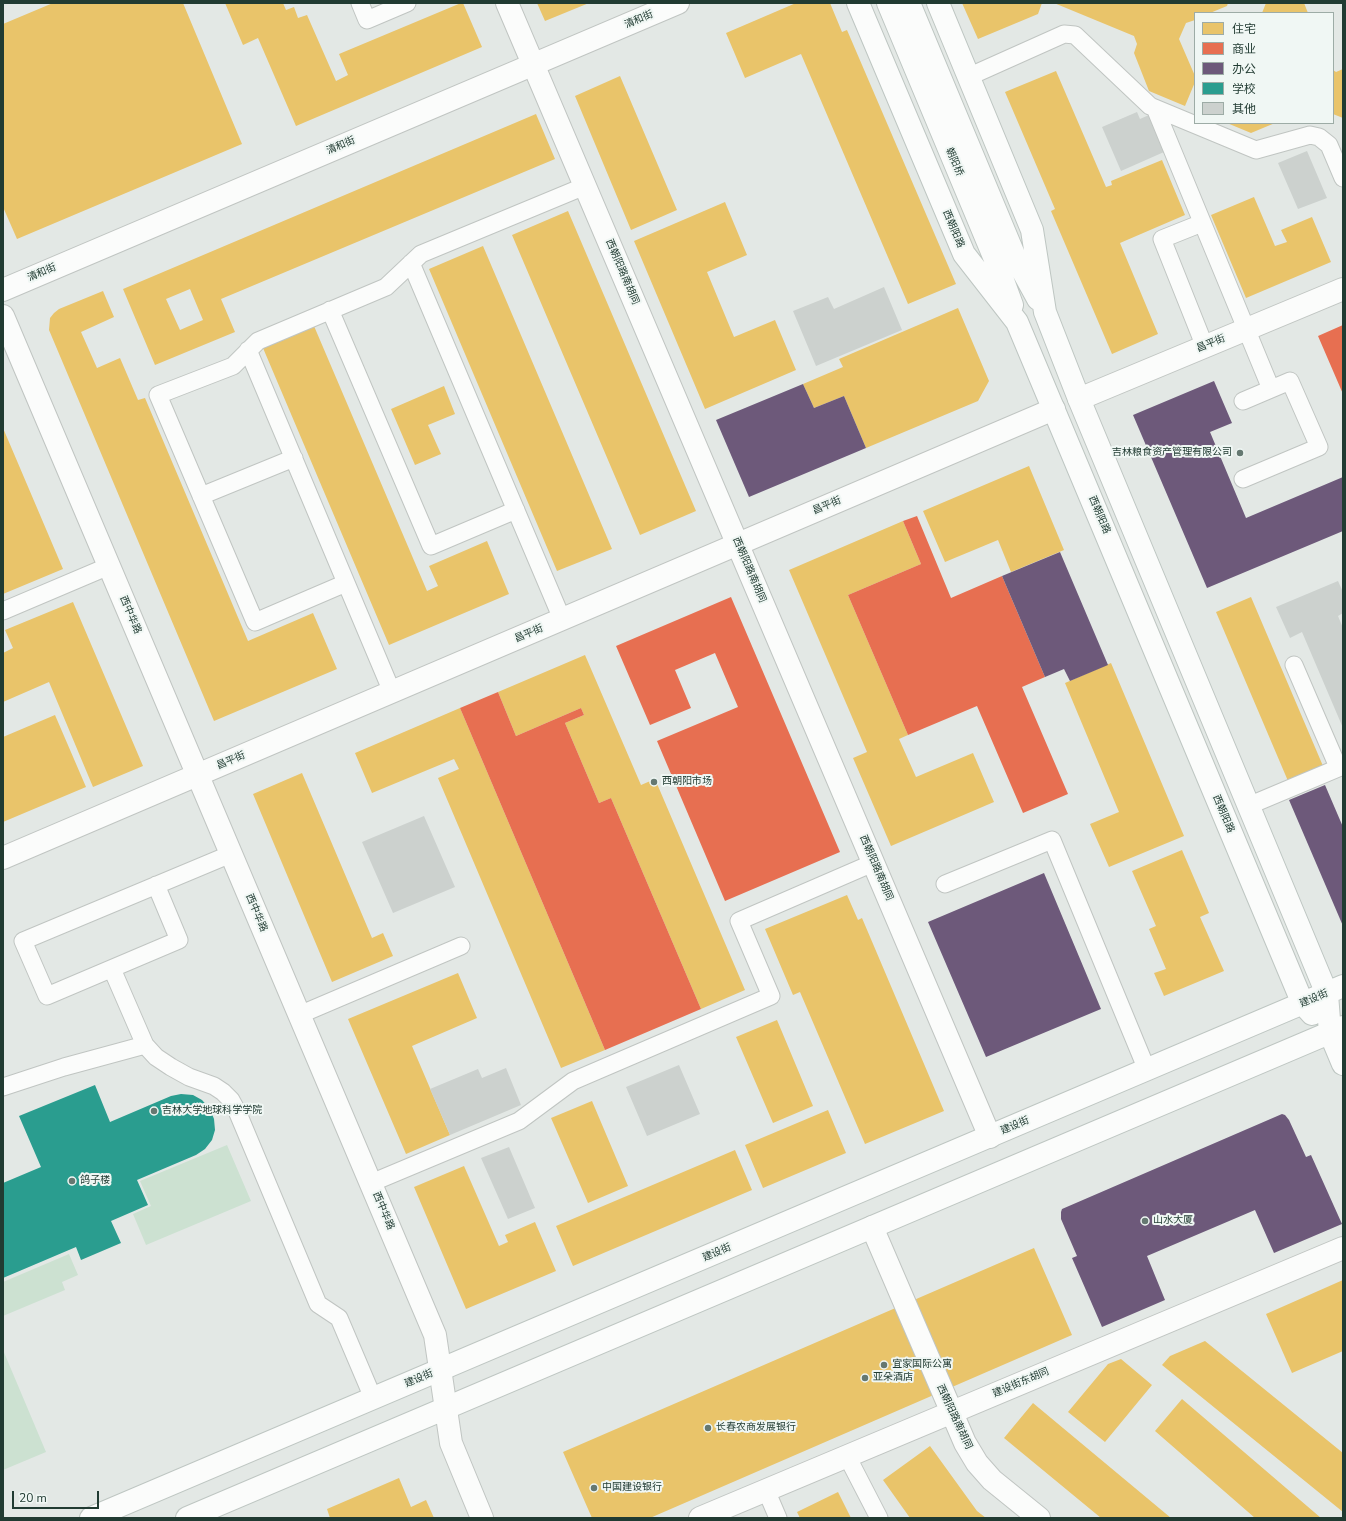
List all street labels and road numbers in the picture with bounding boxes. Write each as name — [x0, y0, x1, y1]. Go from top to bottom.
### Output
street label: 清和街 — [623, 9, 655, 31]
street label: 清和街 — [325, 135, 357, 157]
street label: 朝阳桥 — [943, 146, 965, 178]
street label: 西朝阳路 — [940, 208, 966, 250]
street label: 西朝阳路南胡同 — [603, 237, 641, 307]
street label: 清和街 — [26, 262, 58, 284]
street label: 昌平街 — [1195, 333, 1227, 355]
street label: 西朝阳路 — [1086, 494, 1112, 536]
street label: 昌平街 — [811, 495, 843, 517]
street label: 西朝阳路南胡同 — [730, 535, 768, 605]
street label: 西中华路 — [117, 594, 143, 636]
street label: 昌平街 — [513, 623, 545, 645]
street label: 昌平街 — [215, 750, 247, 772]
street label: 西朝阳路 — [1210, 793, 1236, 835]
street label: 西朝阳路南胡同 — [857, 833, 895, 903]
street label: 西中华路 — [243, 892, 269, 934]
street label: 建设街 — [1298, 988, 1330, 1010]
street label: 建设街 — [999, 1115, 1031, 1137]
street label: 西中华路 — [370, 1190, 396, 1232]
street label: 建设街 — [701, 1242, 733, 1264]
street label: 建设街东胡同 — [991, 1366, 1051, 1400]
street label: 建设街 — [403, 1368, 435, 1390]
street label: 西朝阳路南胡同 — [934, 1383, 974, 1451]

